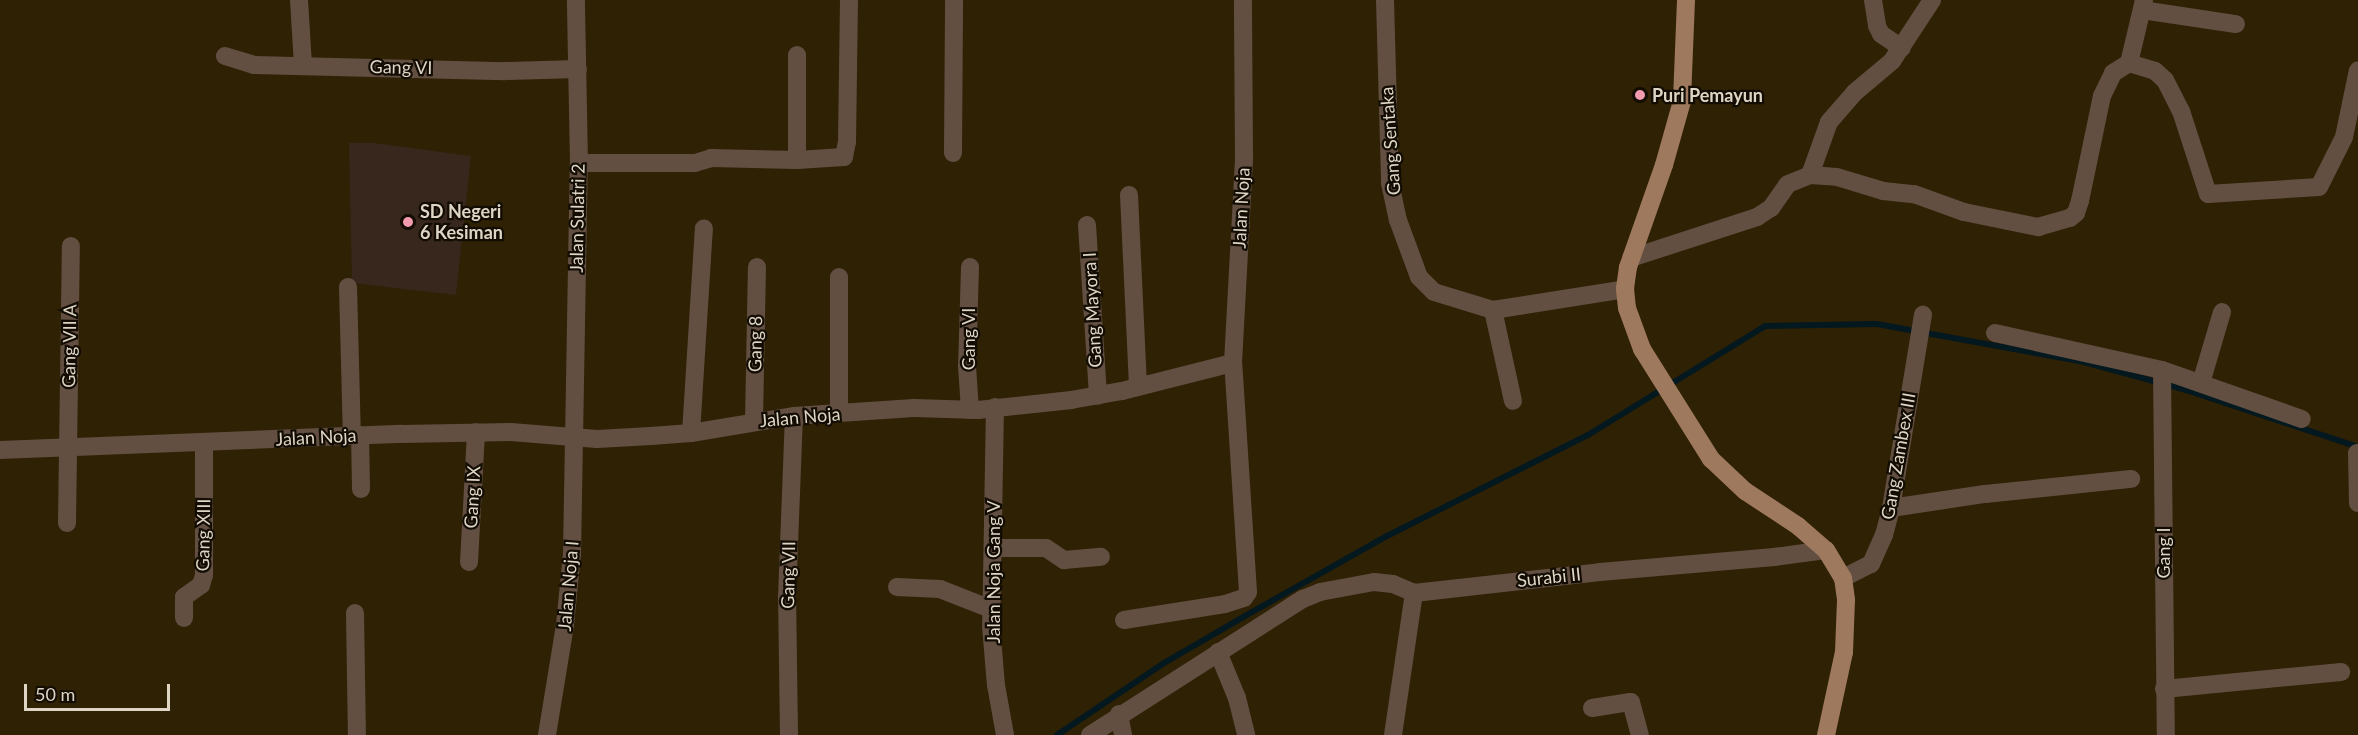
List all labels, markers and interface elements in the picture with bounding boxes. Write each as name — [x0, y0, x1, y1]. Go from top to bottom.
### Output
street label: Gang VI — [369, 56, 433, 78]
place label: Puri Pemayun — [1652, 84, 1763, 106]
street label: Gang Sentaka — [1375, 86, 1405, 196]
marker: Puri Pemayun — [1633, 88, 1647, 102]
street label: Jalan Sulatri 2 — [565, 163, 589, 273]
street label: Jalan Noja — [1228, 167, 1254, 249]
place label: SD Negeri 6 Kesiman — [420, 201, 503, 244]
marker: SD Negeri 6 Kesiman — [401, 215, 415, 229]
street label: Gang Mayora I — [1078, 252, 1106, 368]
street label: Gang VII A — [57, 303, 81, 389]
street label: Gang VI — [957, 307, 979, 371]
street label: Gang 8 — [744, 316, 766, 372]
street label: Gang Zambex III — [1876, 391, 1920, 521]
street label: Jalan Noja — [759, 403, 841, 431]
street label: Jalan Noja — [275, 424, 357, 450]
street label: Gang IX — [460, 465, 484, 529]
street label: Gang XIII — [192, 498, 214, 572]
street label: Jalan Noja Gang V — [982, 500, 1004, 644]
street label: Gang I — [2152, 527, 2174, 579]
street label: Jalan Noja I — [553, 540, 583, 632]
street label: Gang VII — [777, 541, 799, 609]
street label: Surabi II — [1516, 563, 1582, 591]
scale bar — [27, 672, 172, 710]
text: 50 m — [35, 683, 75, 705]

